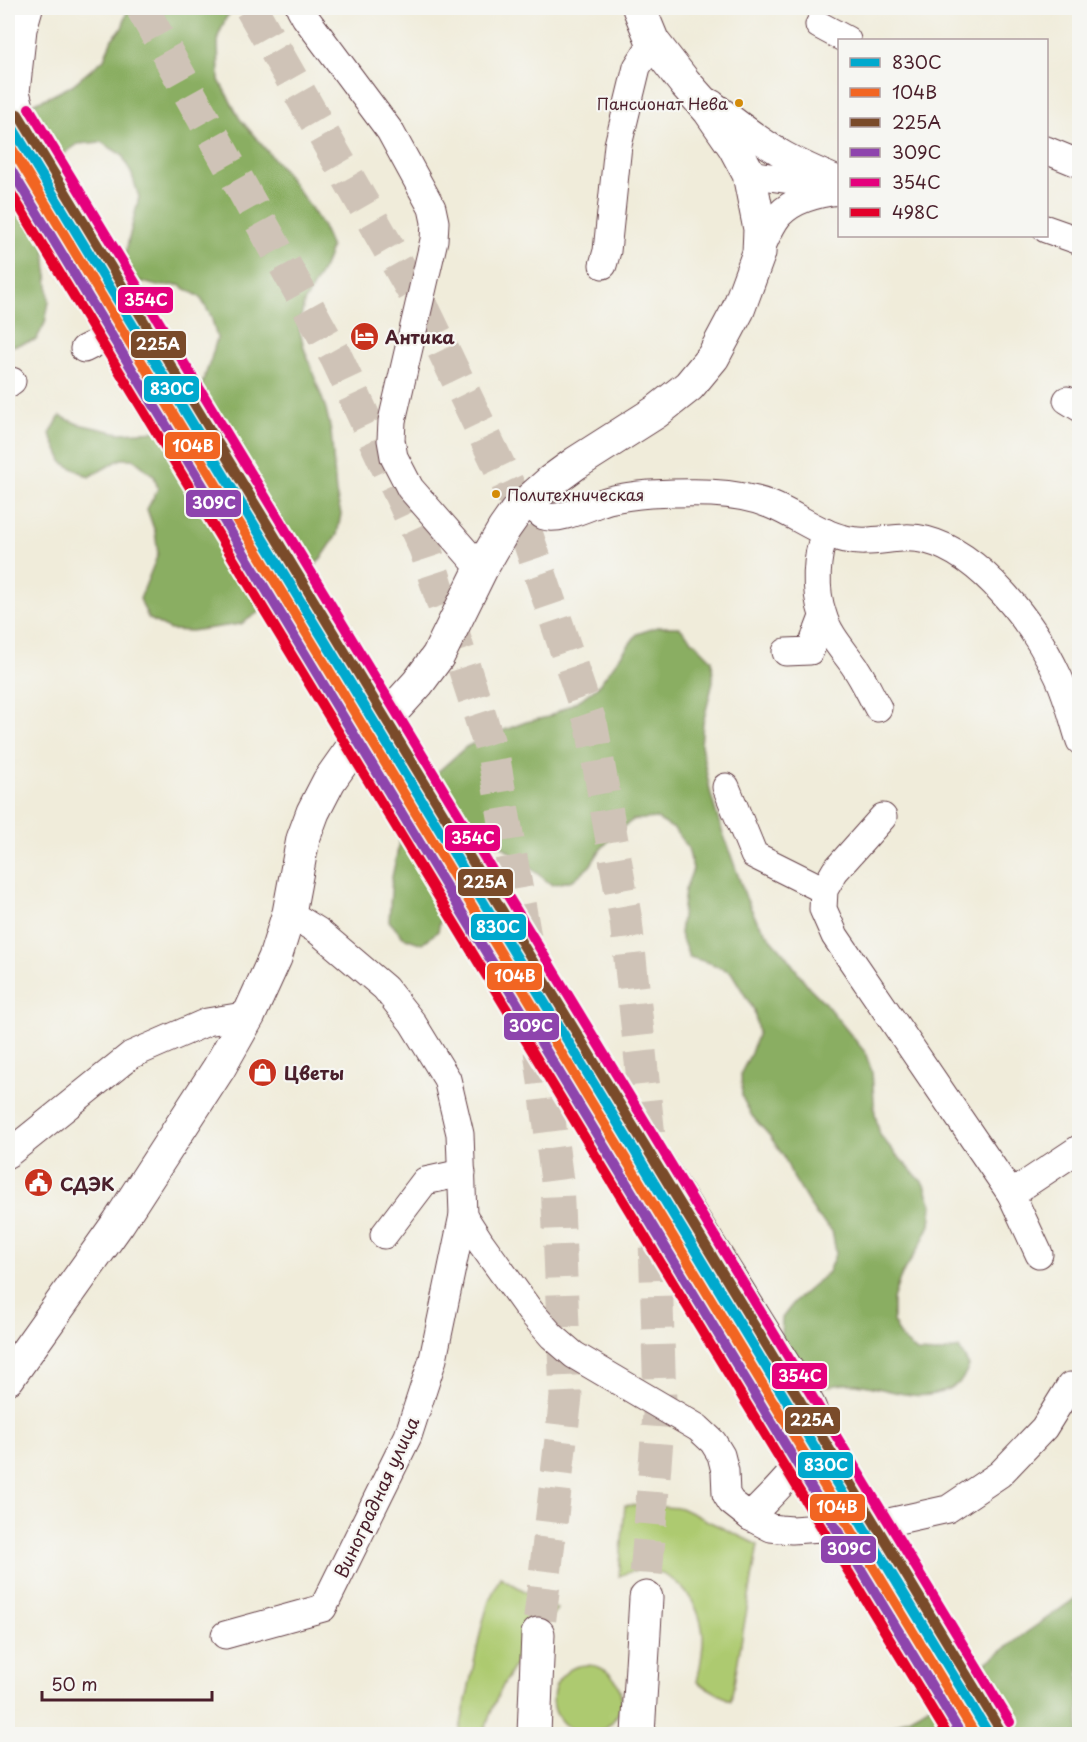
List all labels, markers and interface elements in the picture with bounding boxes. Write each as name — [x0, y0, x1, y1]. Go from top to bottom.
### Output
legend — [838, 39, 1048, 237]
text: 830С — [892, 48, 942, 75]
text: 104В — [892, 78, 937, 105]
place label: Пансионат Нева — [597, 91, 728, 115]
marker: Пансионат Нева — [733, 97, 745, 109]
text: 225А — [892, 108, 941, 135]
text: 309С — [892, 138, 941, 165]
text: 354С — [892, 168, 941, 195]
text: 498С — [892, 198, 939, 225]
line badge: 354С — [117, 286, 174, 314]
text: 354С — [124, 287, 168, 311]
hotel icon: Антика — [348, 320, 380, 352]
place label: Антика — [385, 323, 455, 350]
line badge: 225А — [130, 330, 187, 359]
text: 225А — [136, 331, 181, 355]
line badge: 830С — [143, 375, 200, 403]
text: 830С — [150, 376, 194, 400]
line badge: 104В — [164, 431, 221, 460]
text: 104В — [172, 433, 214, 457]
place label: Политехническая — [507, 482, 644, 506]
marker: Политехническая — [490, 488, 502, 500]
line badge: 309С — [185, 489, 242, 518]
text: 309С — [192, 490, 236, 514]
line badge: 354С — [444, 824, 501, 852]
text: 354С — [451, 825, 495, 849]
line badge: 225А — [457, 868, 514, 897]
text: 225А — [463, 869, 508, 893]
line badge: 830С — [470, 913, 527, 941]
text: 830С — [476, 914, 520, 938]
line badge: 104В — [486, 962, 543, 991]
text: 104В — [494, 963, 536, 987]
line badge: 309С — [503, 1012, 560, 1041]
text: 309С — [509, 1013, 553, 1037]
shop icon: Цветы — [247, 1056, 279, 1088]
place label: Цветы — [284, 1059, 344, 1086]
public building icon: СДЭК — [23, 1167, 55, 1199]
place label: СДЭК — [60, 1170, 115, 1197]
line badge: 354С — [771, 1362, 828, 1390]
text: 354С — [778, 1363, 822, 1387]
line badge: 225А — [784, 1406, 841, 1435]
text: 225А — [790, 1407, 835, 1431]
street label: Виноградная улица — [327, 1411, 426, 1582]
line badge: 830С — [797, 1451, 854, 1479]
text: 830С — [804, 1452, 848, 1476]
line badge: 104В — [809, 1493, 866, 1522]
text: 104В — [816, 1494, 858, 1518]
line badge: 309С — [820, 1535, 877, 1564]
text: 309С — [827, 1536, 871, 1560]
scale bar — [42, 1664, 212, 1702]
text: 50 m — [51, 1670, 98, 1697]

